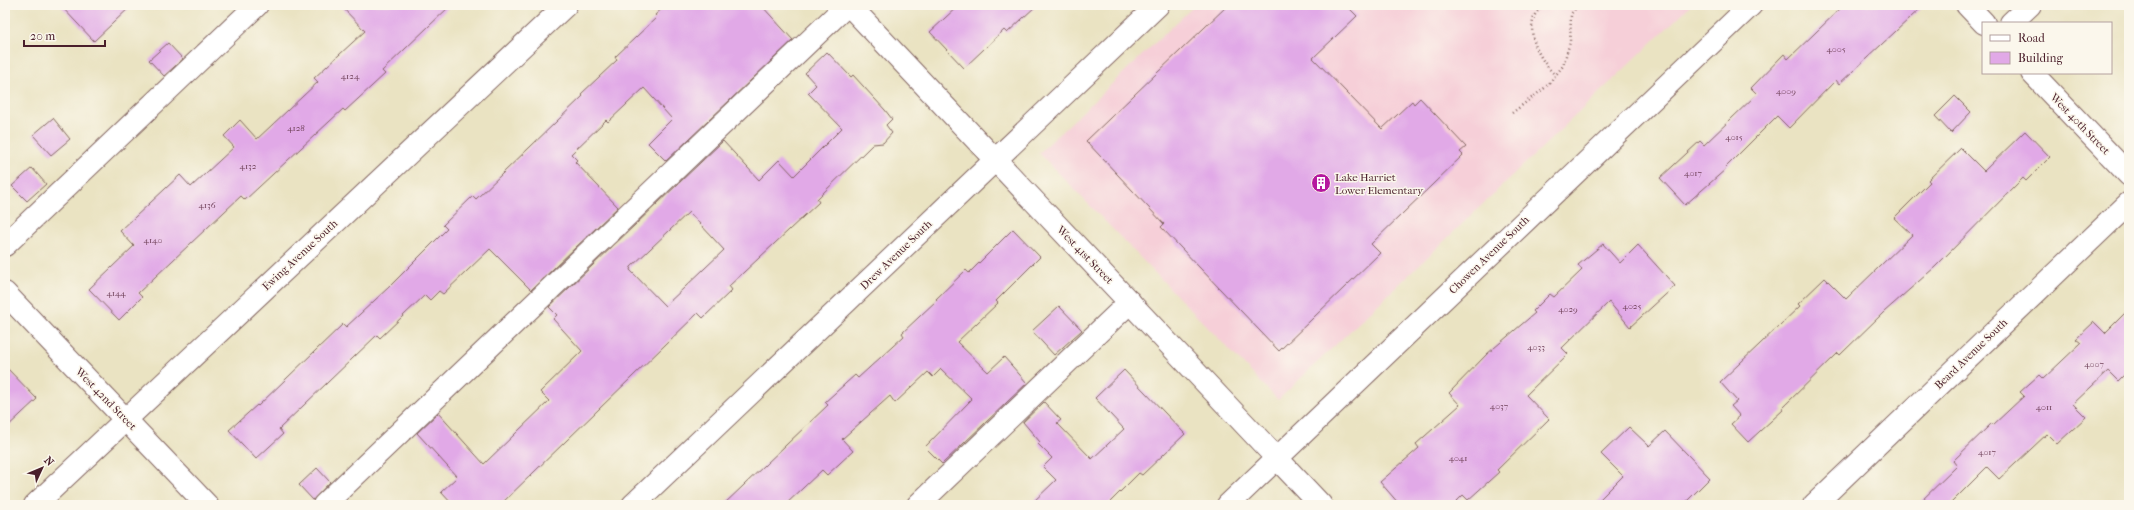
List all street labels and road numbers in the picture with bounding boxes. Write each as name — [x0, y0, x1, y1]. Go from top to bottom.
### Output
street label: West 40th Street — [2047, 90, 2112, 157]
street label: Chowen Avenue South — [1446, 213, 1532, 297]
street label: Ewing Avenue South — [260, 216, 341, 293]
street label: Drew Avenue South — [858, 217, 935, 292]
street label: West 41st Street — [1053, 223, 1116, 287]
street label: Beard Avenue South — [1932, 315, 2011, 392]
street label: West 42nd Street — [72, 364, 139, 433]

